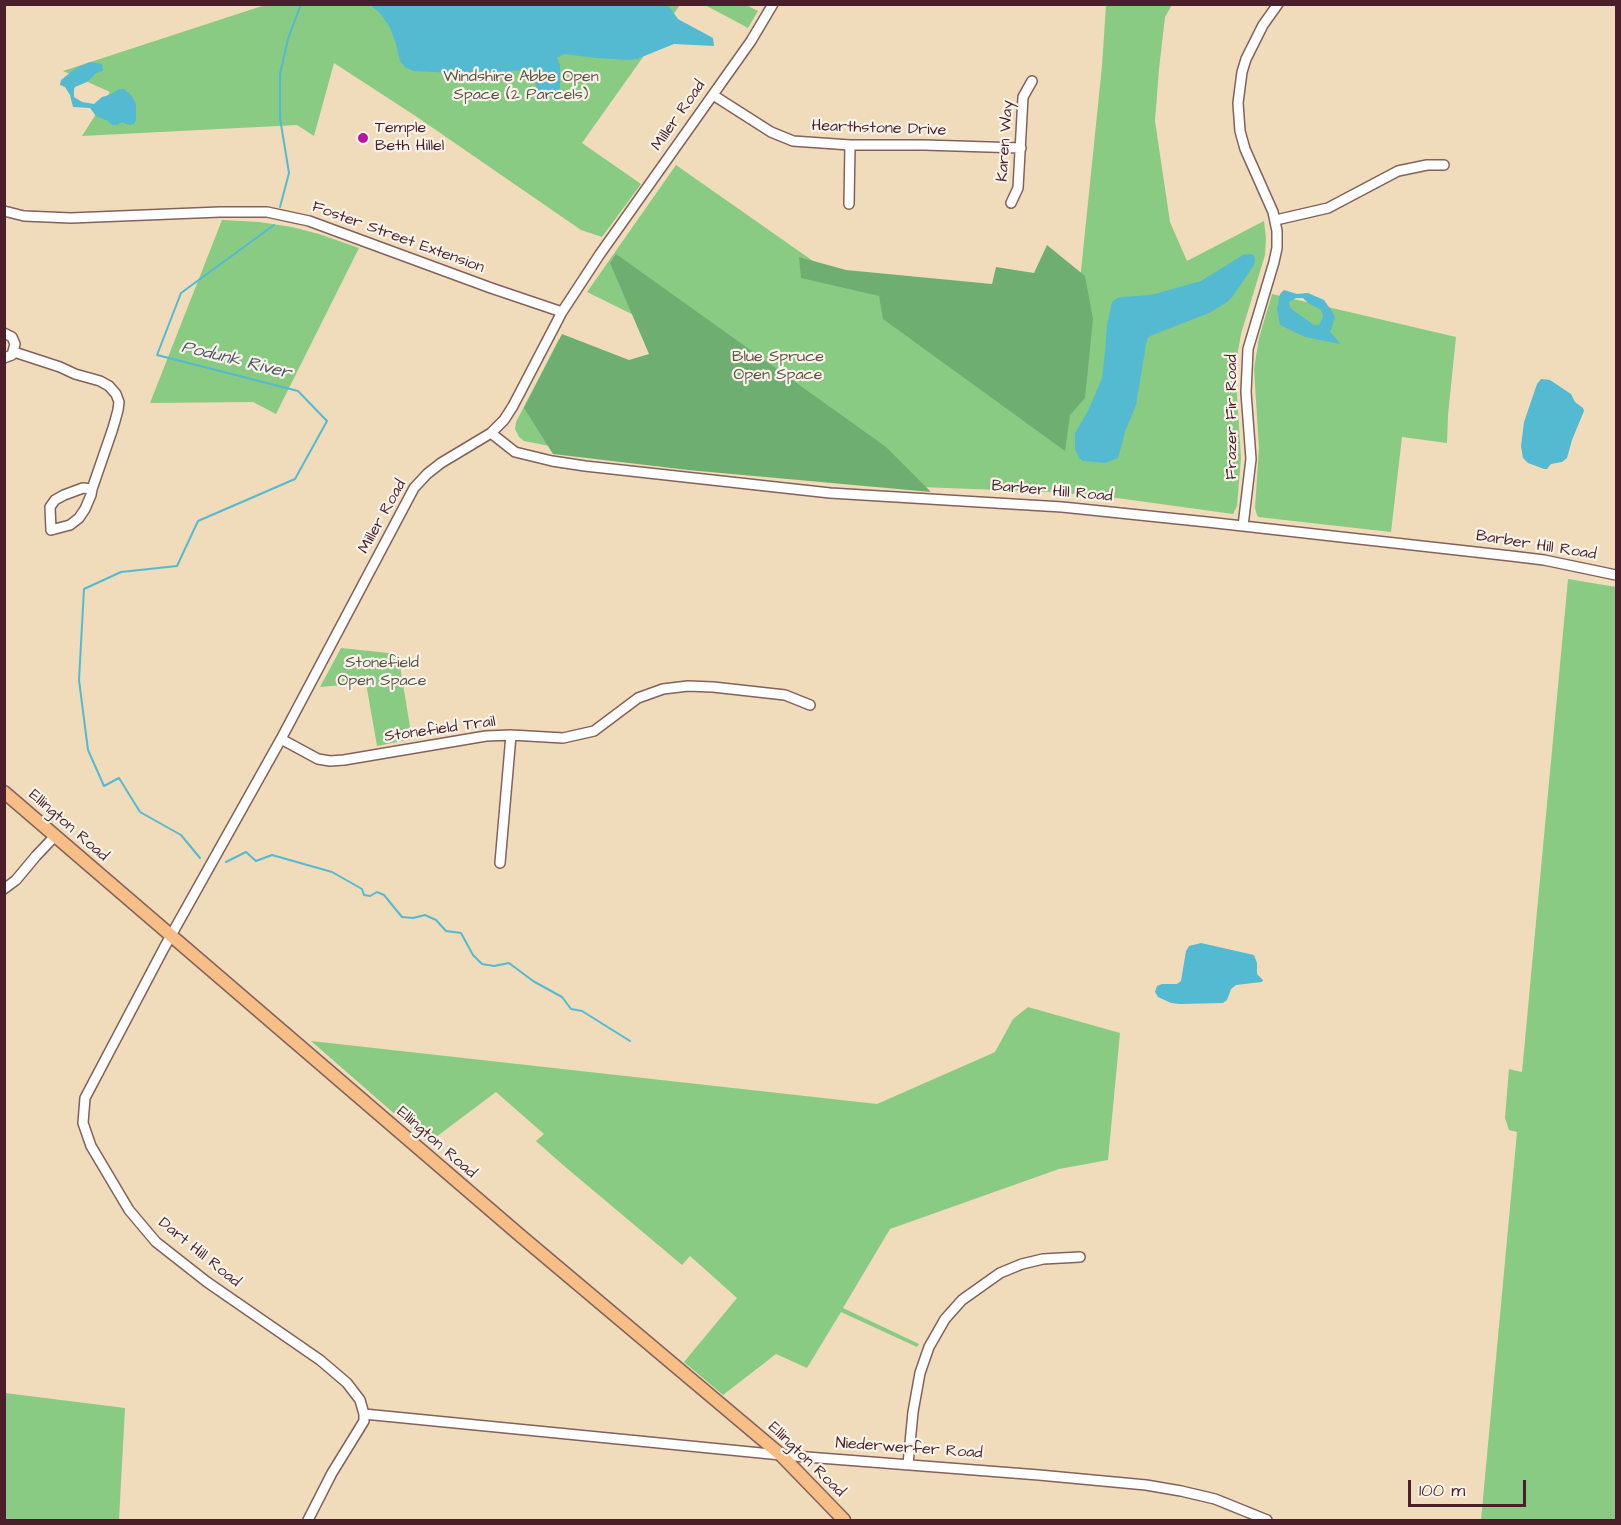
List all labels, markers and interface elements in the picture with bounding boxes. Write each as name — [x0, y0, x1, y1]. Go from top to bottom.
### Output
park label: Windshire Abbe Open Space (2 Parcels) — [443, 68, 599, 106]
street label: Miller Road — [648, 77, 710, 155]
street label: Karen Way — [994, 100, 1018, 182]
street label: Hearthstone Drive — [811, 117, 947, 141]
place label: Temple Beth Hillel — [375, 119, 444, 157]
marker: Temple Beth Hillel — [356, 131, 370, 145]
street label: Foster Street Extension — [309, 198, 487, 278]
water label: Podunk River — [179, 337, 293, 385]
park label: Blue Spruce Open Space — [732, 348, 824, 386]
street label: Frazer Fir Road — [1223, 354, 1243, 480]
street label: Miller Road — [355, 477, 411, 557]
street label: Barber Hill Road — [991, 477, 1113, 507]
street label: Barber Hill Road — [1474, 527, 1598, 565]
park label: Stonefield Open Space — [338, 654, 426, 692]
street label: Stonefield Trail — [383, 713, 497, 747]
street label: Ellington Road — [24, 786, 112, 866]
street label: Ellington Road — [392, 1103, 480, 1183]
street label: Dart Hill Road — [154, 1214, 244, 1292]
street label: Ellington Road — [763, 1418, 849, 1502]
street label: Niederwerfer Road — [835, 1434, 983, 1464]
scale bar — [1411, 1468, 1530, 1506]
text: 100 m — [1419, 1478, 1465, 1503]

